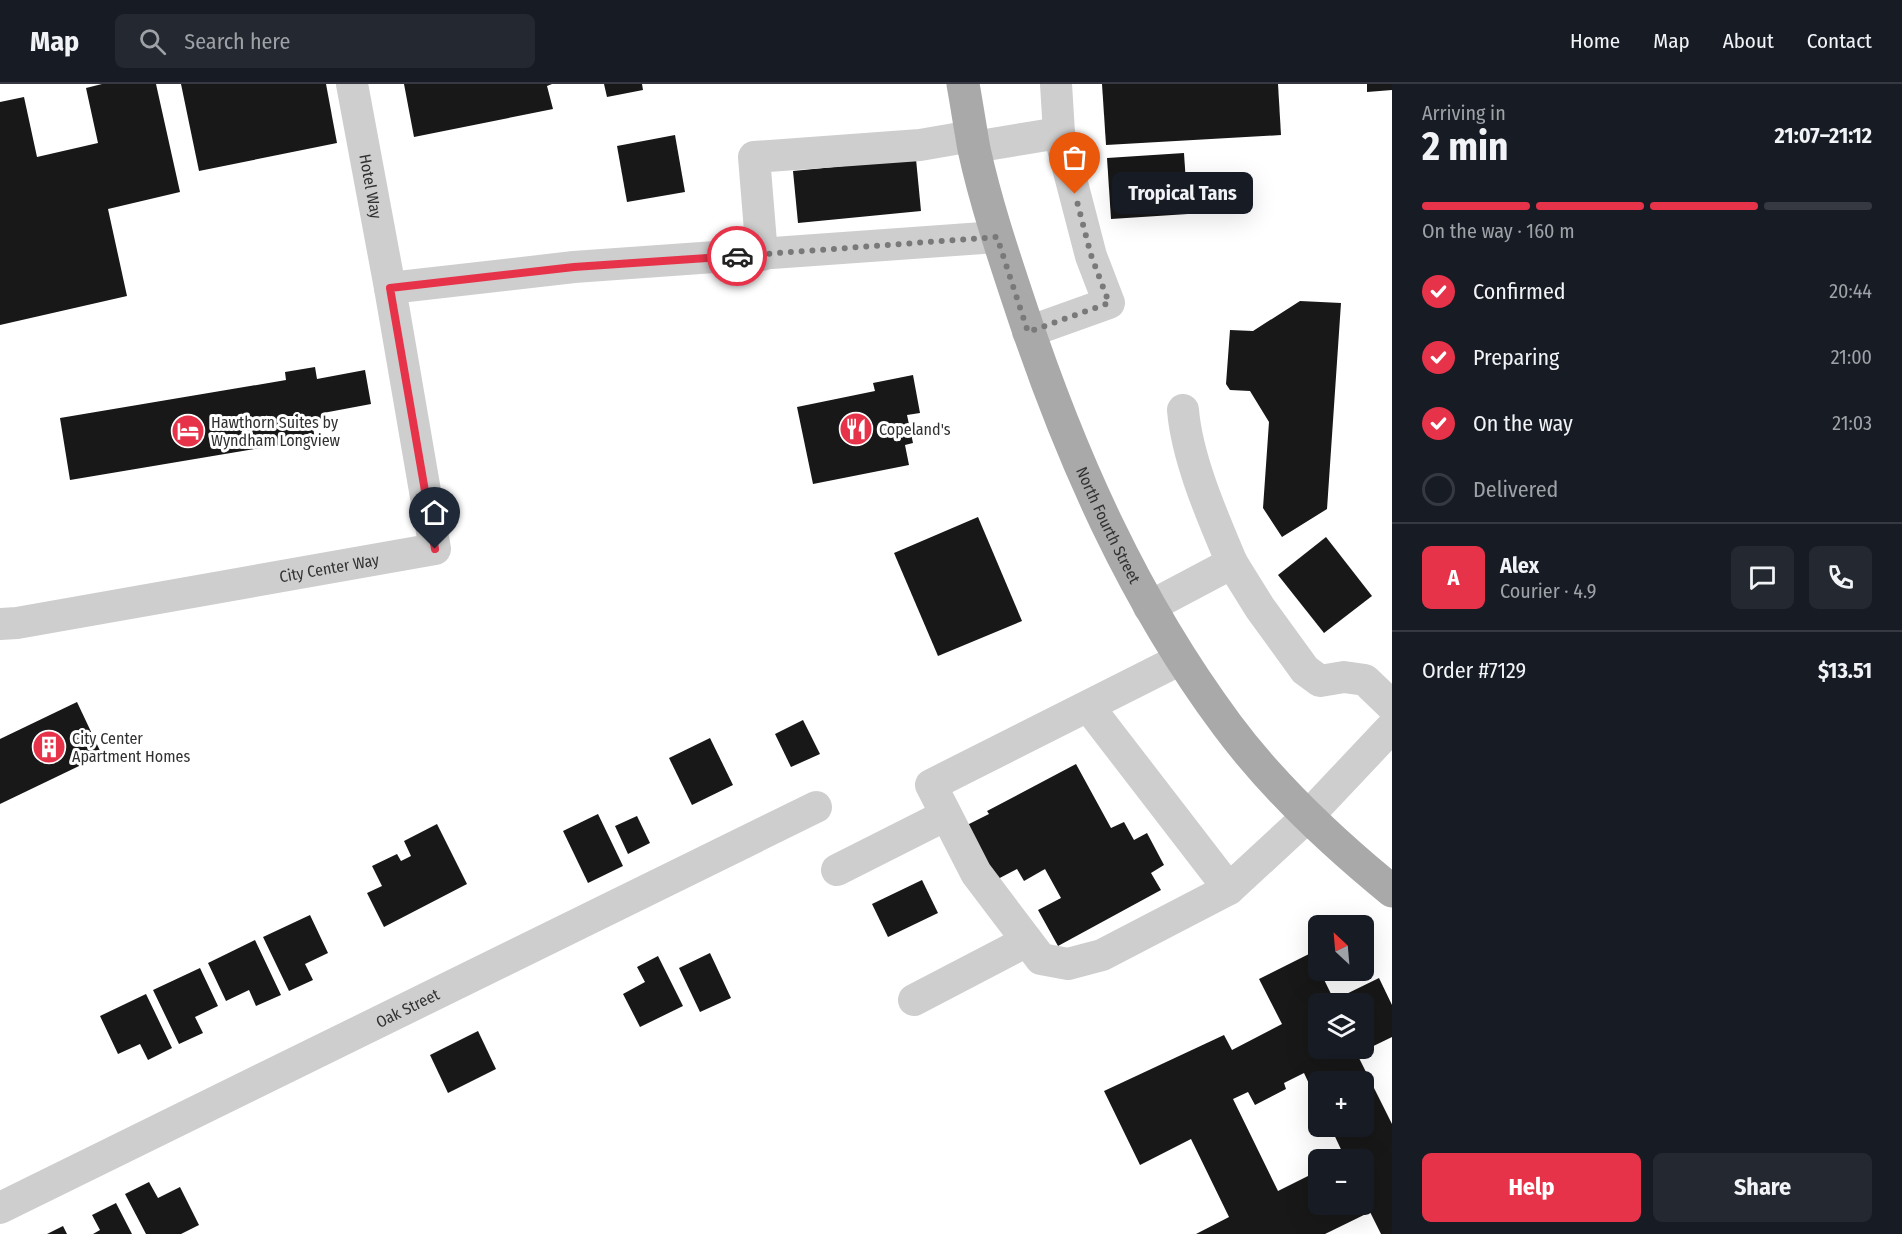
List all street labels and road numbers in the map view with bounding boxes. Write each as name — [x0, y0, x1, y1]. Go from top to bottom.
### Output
street label: Hotel Way — [355, 152, 386, 221]
street label: North Fourth Street — [1072, 464, 1145, 587]
street label: City Center Way — [278, 550, 381, 586]
street label: Oak Street — [373, 984, 443, 1032]

